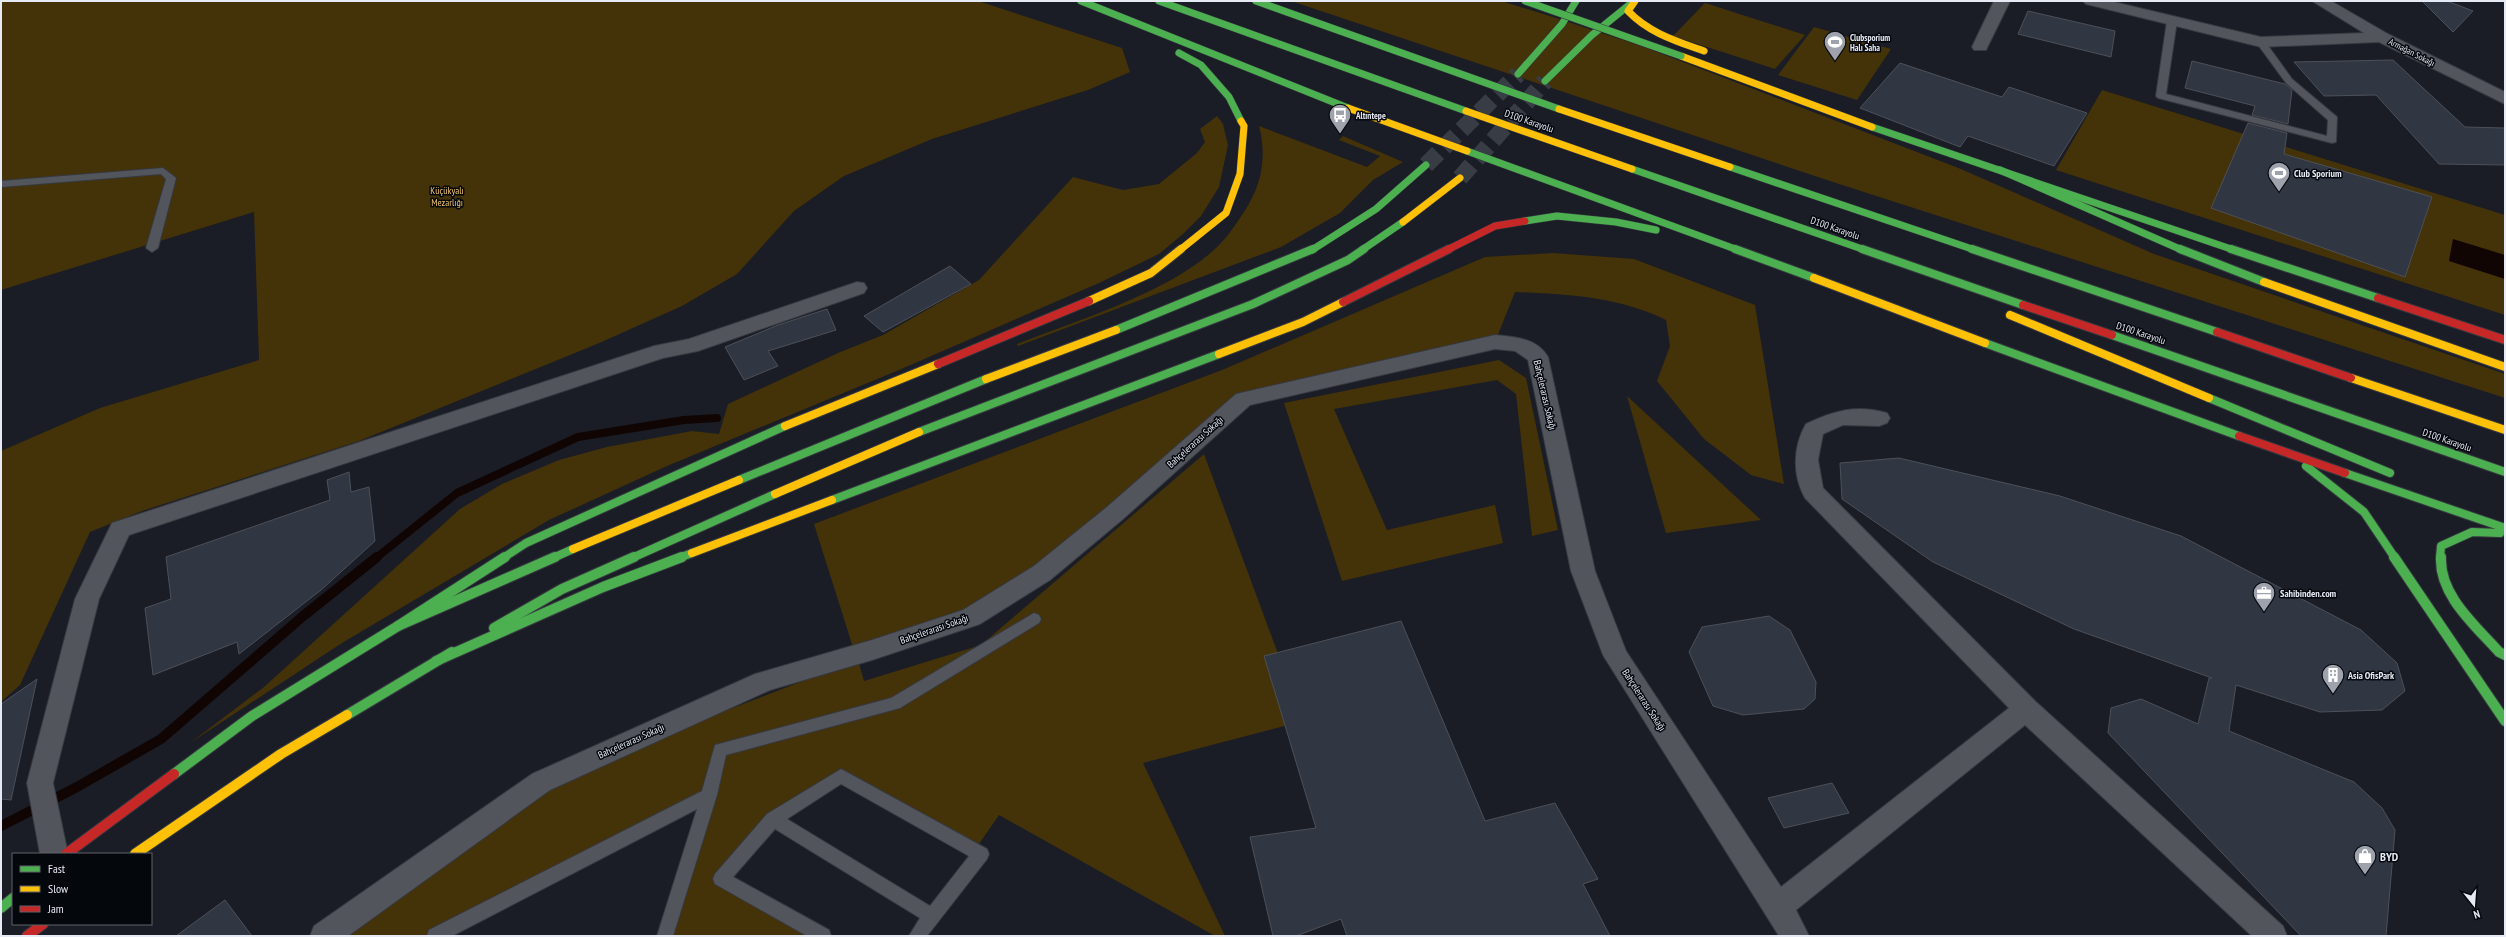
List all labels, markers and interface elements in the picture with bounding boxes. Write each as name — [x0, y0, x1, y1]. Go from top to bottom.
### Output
sports icon: Clubsporium Halı Saha — [1822, 29, 1848, 62]
place label: Clubsporium Halı Saha — [1850, 32, 1890, 53]
street label: Armağan Sokağı — [2387, 36, 2437, 68]
bus stop icon: Altıntepe — [1327, 102, 1353, 135]
street label: D100 Karayolu — [1503, 107, 1555, 135]
place label: Altıntepe — [1355, 110, 1386, 121]
sports icon: Club Sporium — [2266, 160, 2292, 193]
place label: Club Sporium — [2294, 167, 2342, 180]
park label: Küçükyalı Mezarlığı — [430, 184, 464, 209]
street label: D100 Karayolu — [1809, 214, 1861, 242]
street label: D100 Karayolu — [2115, 319, 2167, 347]
street label: Bahçelerarası Sokağı — [1531, 359, 1559, 431]
street label: Bahçelerarası Sokağı — [1164, 413, 1226, 471]
street label: D100 Karayolu — [2421, 426, 2473, 454]
office icon: Sahibinden.com — [2251, 580, 2277, 613]
place label: Sahibinden.com — [2280, 587, 2337, 600]
street label: Bahçelerarası Sokağı — [898, 611, 970, 647]
building icon: Asia OfisPark — [2320, 662, 2346, 695]
street label: Bahçelerarası Sokağı — [1619, 667, 1669, 733]
place label: Asia OfisPark — [2347, 669, 2395, 682]
street label: Bahçelerarası Sokağı — [596, 721, 666, 761]
shop icon: BYD — [2352, 843, 2378, 876]
place label: BYD — [2380, 849, 2399, 864]
legend — [12, 853, 152, 925]
text: Fast — [48, 861, 66, 876]
text: Slow — [48, 881, 69, 896]
north arrow — [2454, 885, 2494, 925]
text: Jam — [47, 901, 64, 916]
text: N — [2472, 907, 2482, 922]

